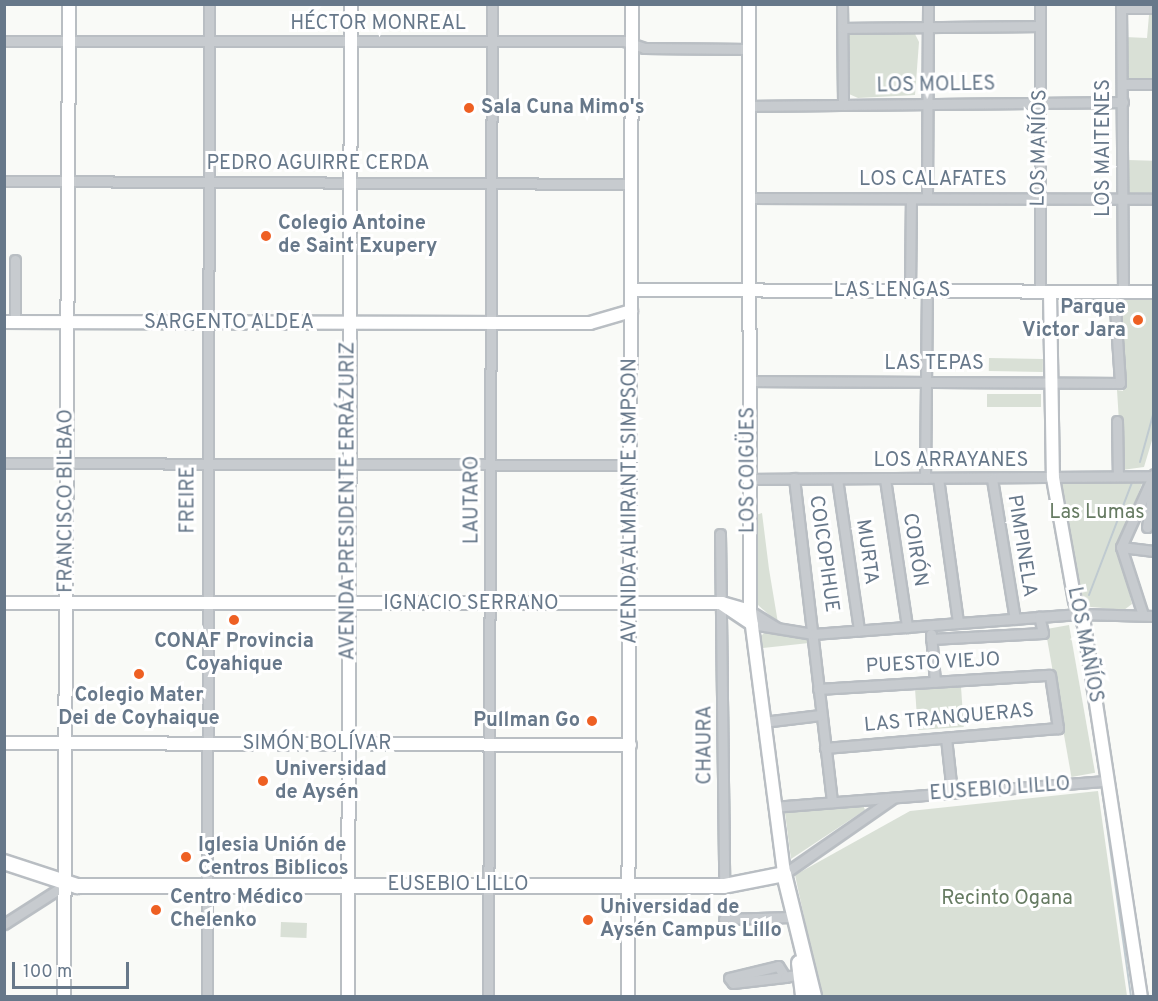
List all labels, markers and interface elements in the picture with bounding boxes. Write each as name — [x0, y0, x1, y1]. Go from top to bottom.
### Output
street label: HÉCTOR MONREAL — [290, 12, 466, 36]
street label: LOS MOLLES — [876, 73, 996, 99]
street label: LOS MAITENES — [1092, 79, 1116, 217]
street label: LOS MAÑÍOS — [1027, 89, 1053, 207]
place label: Sala Cuna Mimo's — [481, 96, 645, 120]
marker: Sala Cuna Mimo's — [462, 101, 476, 115]
street label: PEDRO AGUIRRE CERDA — [206, 152, 430, 176]
street label: LOS CALAFATES — [859, 168, 1007, 192]
place label: Colegio Antoine de Saint Exupery — [278, 213, 437, 260]
marker: Colegio Antoine de Saint Exupery — [259, 229, 273, 243]
street label: LAS LENGAS — [833, 279, 951, 303]
place label: Parque Victor Jara — [1022, 296, 1126, 343]
street label: SARGENTO ALDEA — [144, 311, 314, 335]
marker: Parque Victor Jara — [1131, 313, 1145, 327]
street label: AVENIDA PRESIDENTE ERRÁZURIZ — [337, 341, 361, 661]
street label: LAS TEPAS — [884, 352, 984, 376]
street label: AVENIDA ALMIRANTE SIMPSON — [619, 357, 643, 645]
street label: LOS COIGÜES — [737, 407, 761, 533]
street label: FRANCISCO BILBAO — [55, 409, 79, 593]
street label: LOS ARRAYANES — [873, 449, 1029, 473]
street label: LAUTARO — [461, 456, 485, 544]
street label: FREIRE — [177, 466, 201, 534]
street label: PIMPINELA — [1001, 493, 1041, 599]
street label: COICOPIHUE — [803, 494, 843, 614]
park label: Las Lumas — [1049, 501, 1145, 525]
street label: COIRÓN — [896, 511, 932, 589]
street label: MURTA — [850, 518, 882, 586]
street label: LOS MAÑÍOS — [1061, 585, 1107, 705]
street label: IGNACIO SERRANO — [383, 592, 559, 616]
marker: CONAF Provincia Coyahique — [227, 613, 241, 627]
place label: CONAF Provincia Coyahique — [154, 630, 314, 677]
street label: PUESTO VIEJO — [865, 648, 1001, 680]
marker: Colegio Mater Dei de Coyhaique — [132, 667, 146, 681]
place label: Colegio Mater Dei de Coyhaique — [58, 684, 220, 731]
street label: LAS TRANQUERAS — [863, 700, 1035, 738]
street label: CHAURA — [694, 705, 718, 785]
place label: Pullman Go — [473, 709, 580, 733]
marker: Pullman Go — [585, 714, 599, 728]
street label: SIMÓN BOLÍVAR — [242, 732, 392, 756]
place label: Universidad de Aysén — [275, 758, 387, 805]
street label: EUSEBIO LILLO — [929, 773, 1071, 807]
marker: Universidad de Aysén — [256, 774, 270, 788]
place label: Iglesia Unión de Centros Biblicos — [198, 834, 349, 881]
marker: Iglesia Unión de Centros Biblicos — [179, 850, 193, 864]
street label: EUSEBIO LILLO — [387, 873, 529, 897]
place label: Centro Médico Chelenko — [170, 886, 303, 933]
park label: Recinto Ogana — [941, 887, 1073, 911]
place label: Universidad de Aysén Campus Lillo — [600, 897, 782, 944]
marker: Centro Médico Chelenko — [147, 901, 165, 919]
marker: Universidad de Aysén Campus Lillo — [581, 913, 595, 927]
scale bar — [15, 950, 132, 988]
text: 100 m — [23, 961, 72, 984]

